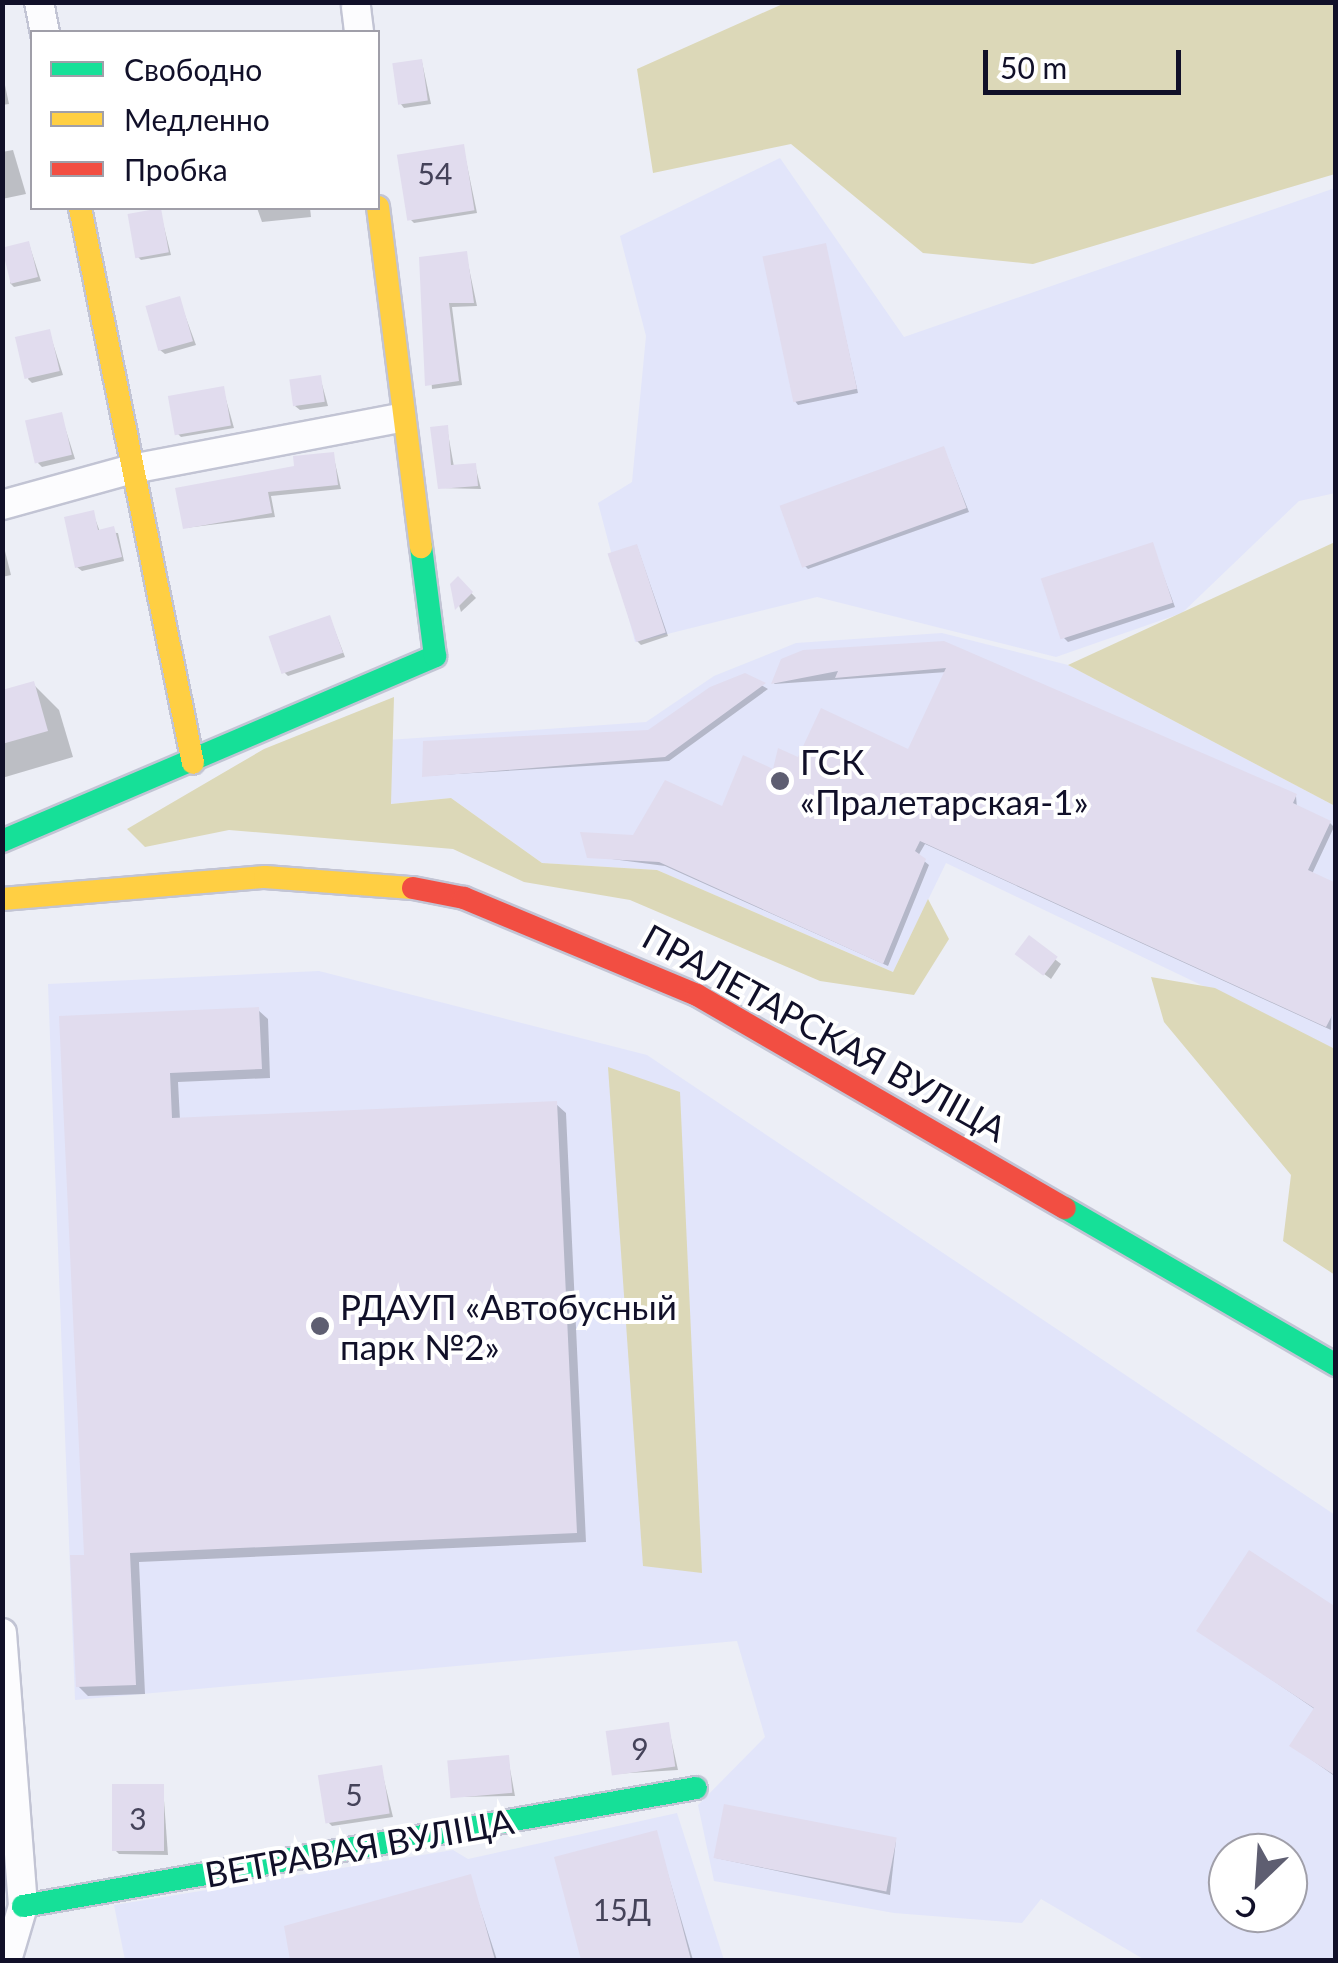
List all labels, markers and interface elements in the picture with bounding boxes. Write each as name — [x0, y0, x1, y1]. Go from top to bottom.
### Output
legend — [30, 30, 380, 210]
scale bar — [988, 30, 1186, 92]
text: 50 m — [1000, 49, 1067, 85]
text: Свободно — [124, 51, 262, 87]
text: Медленно — [124, 101, 270, 137]
text: Пробка — [124, 151, 228, 187]
house number: 54 — [418, 155, 452, 191]
place label: ГСК «Пралетарская-1» — [800, 740, 1089, 822]
marker: ГСК «Пралетарская-1» — [769, 770, 791, 792]
street label: ПРАЛЕТАРСКАЯ ВУЛІЦА — [636, 915, 1014, 1149]
place label: РДАУП «Автобусный парк №2» — [340, 1285, 677, 1367]
marker: РДАУП «Автобусный парк №2» — [309, 1315, 331, 1337]
house number: 9 — [631, 1730, 649, 1766]
house number: 5 — [345, 1776, 363, 1812]
street label: ВЕТРАВАЯ ВУЛІЦА — [201, 1799, 517, 1895]
house number: 3 — [129, 1800, 147, 1836]
north arrow — [1208, 1833, 1308, 1933]
text: С — [1231, 1889, 1262, 1928]
house number: 15Д — [593, 1891, 651, 1927]

